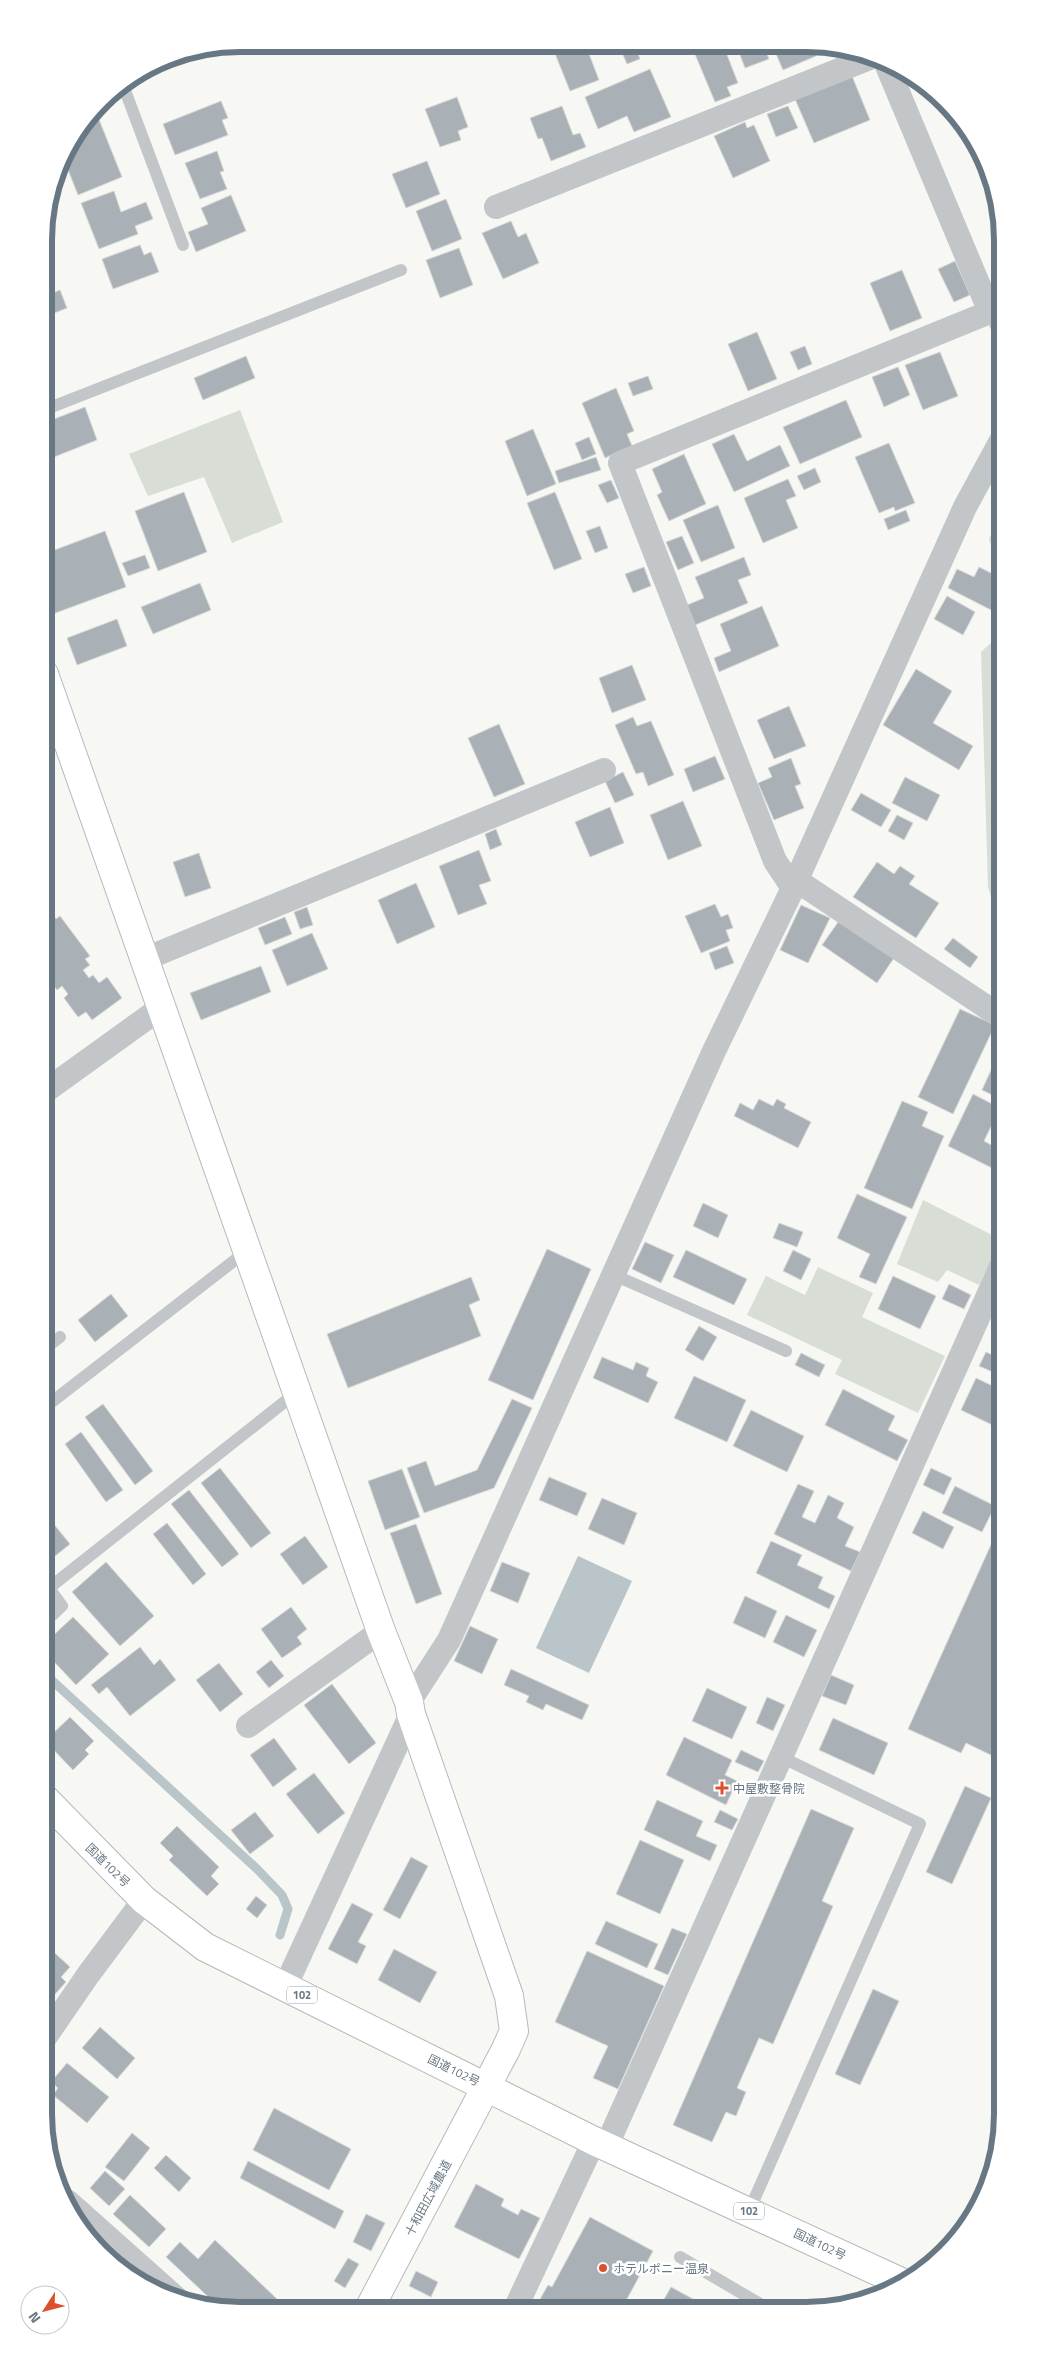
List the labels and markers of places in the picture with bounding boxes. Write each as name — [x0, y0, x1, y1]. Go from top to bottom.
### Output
place label: 中屋敷整骨院 — [733, 1779, 805, 1798]
marker: 中屋敷整骨院 — [715, 1781, 729, 1795]
place label: ホテルポニー温泉 — [613, 2259, 709, 2278]
marker: ホテルポニー温泉 — [597, 2262, 609, 2274]

